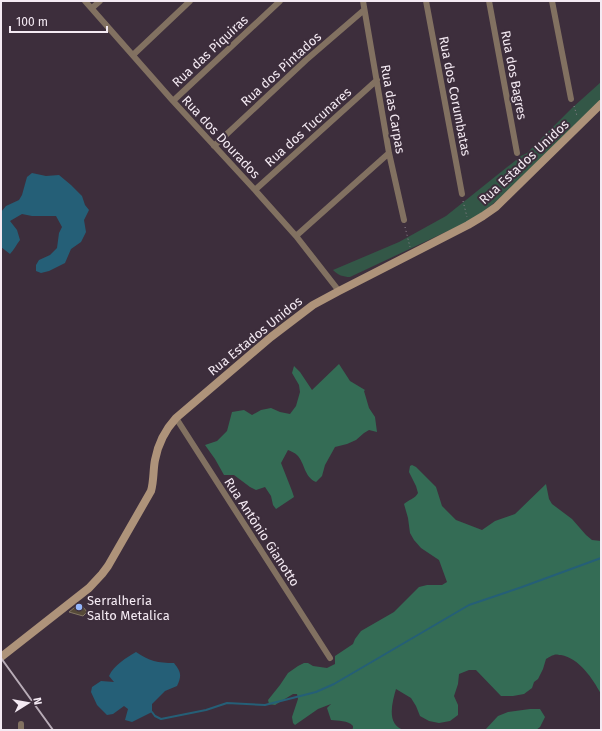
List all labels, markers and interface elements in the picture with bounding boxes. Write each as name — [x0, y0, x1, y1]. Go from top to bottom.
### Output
scale bar — [10, 8, 107, 34]
street label: Rua das Piquiras — [169, 12, 251, 90]
text: 100 m — [16, 15, 48, 29]
street label: Rua dos Pintados — [238, 29, 324, 109]
street label: Rua dos Bagres — [498, 29, 530, 121]
street label: Rua dos Corumbatas — [436, 35, 474, 157]
street label: Rua das Carpas — [378, 63, 408, 155]
street label: Rua dos Tucunares — [262, 84, 354, 170]
street label: Rua dos Dourados — [179, 93, 263, 181]
street label: Rua Estados Unidos — [476, 117, 572, 207]
street label: Rua Estados Unidos — [205, 293, 305, 379]
street label: Rua Antônio Gianotto — [221, 475, 303, 589]
place label: Serralheria Salto Metalica — [87, 593, 170, 623]
marker: Serralheria Salto Metalica — [74, 602, 84, 612]
north arrow — [8, 683, 48, 723]
text: N — [30, 696, 44, 706]

